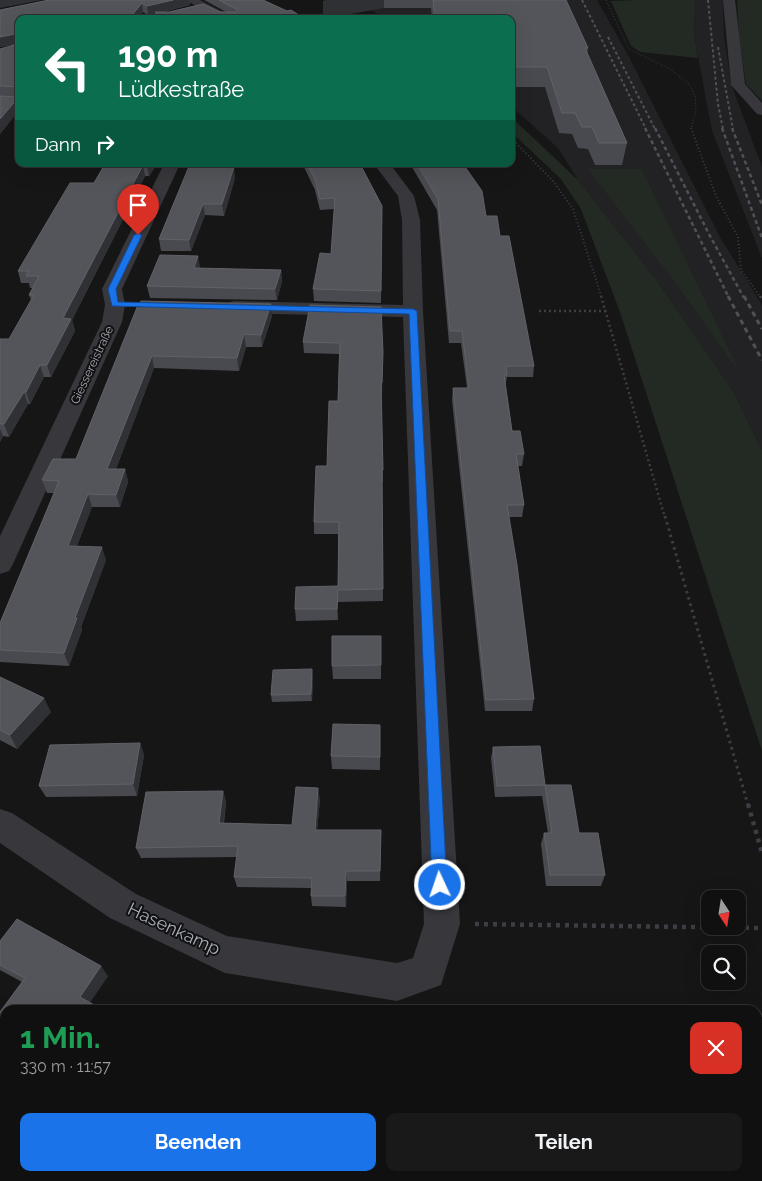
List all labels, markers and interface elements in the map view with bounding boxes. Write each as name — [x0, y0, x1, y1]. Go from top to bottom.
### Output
text: 190 m — [118, 34, 218, 75]
icon: left — [35, 35, 100, 100]
text: Lüdkestraße — [118, 76, 244, 102]
icon: right — [91, 130, 119, 158]
text: Dann — [35, 133, 81, 155]
pin — [117, 184, 159, 235]
icon: arrive — [124, 191, 152, 219]
street label: Giessereistraße — [68, 324, 116, 406]
position arrow — [413, 858, 465, 910]
north arrow — [701, 890, 746, 935]
map controls — [701, 890, 746, 990]
street label: Hasenkamp — [125, 898, 224, 959]
button: search — [701, 945, 746, 990]
text: 1 Min. — [20, 1020, 101, 1055]
button: close — [690, 1022, 742, 1074]
text: 330 m · 11:57 — [20, 1057, 111, 1076]
button: Beenden — [20, 1113, 376, 1171]
button: Teilen — [386, 1113, 742, 1171]

